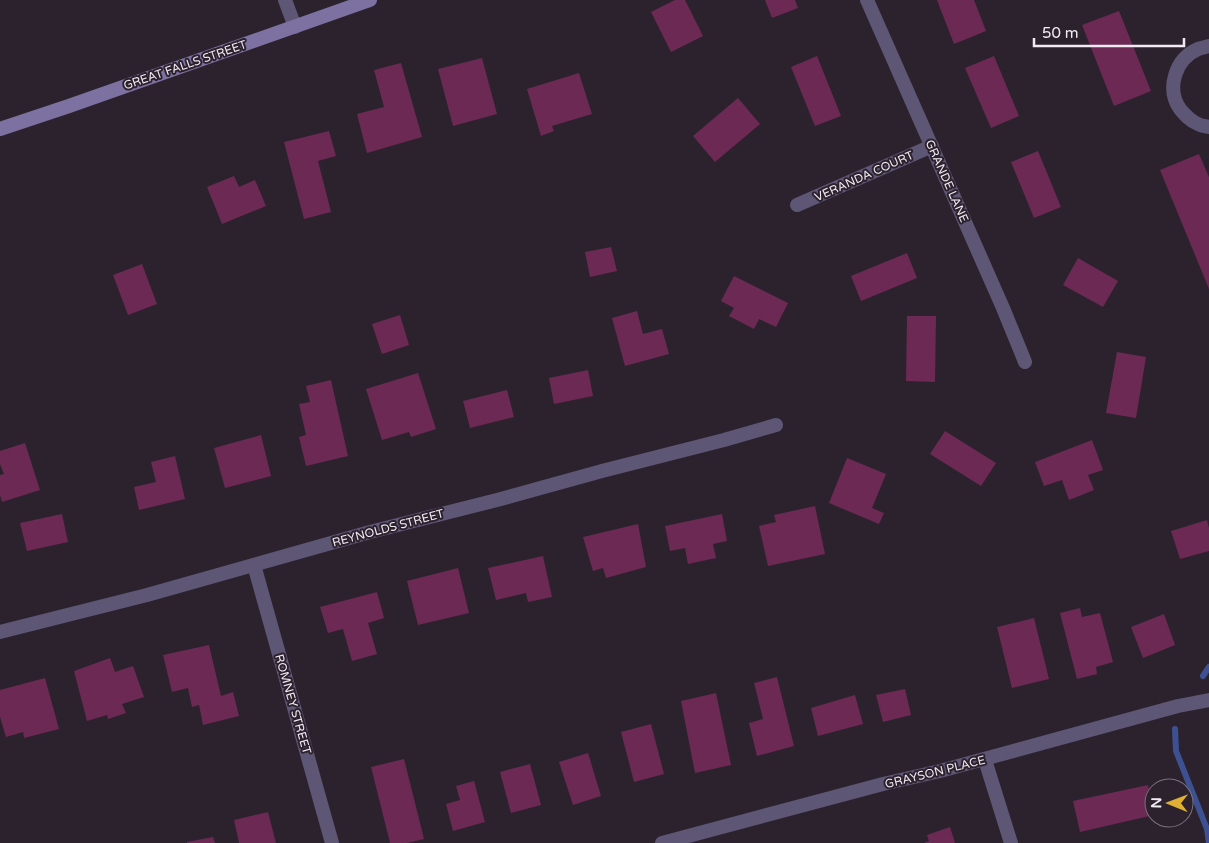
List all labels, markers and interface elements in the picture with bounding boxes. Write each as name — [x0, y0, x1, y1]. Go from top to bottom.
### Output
scale bar — [1034, 15, 1184, 47]
text: 50 m — [1042, 24, 1079, 42]
street label: GREAT FALLS STREET — [122, 37, 249, 93]
street label: GRANDE LANE — [923, 138, 972, 225]
street label: VERANDA COURT — [812, 148, 916, 204]
street label: REYNOLDS STREET — [331, 506, 446, 550]
street label: ROMNEY STREET — [272, 652, 314, 756]
street label: GRAYSON PLACE — [883, 753, 987, 791]
north arrow — [1144, 778, 1194, 828]
text: N — [1148, 797, 1165, 809]

